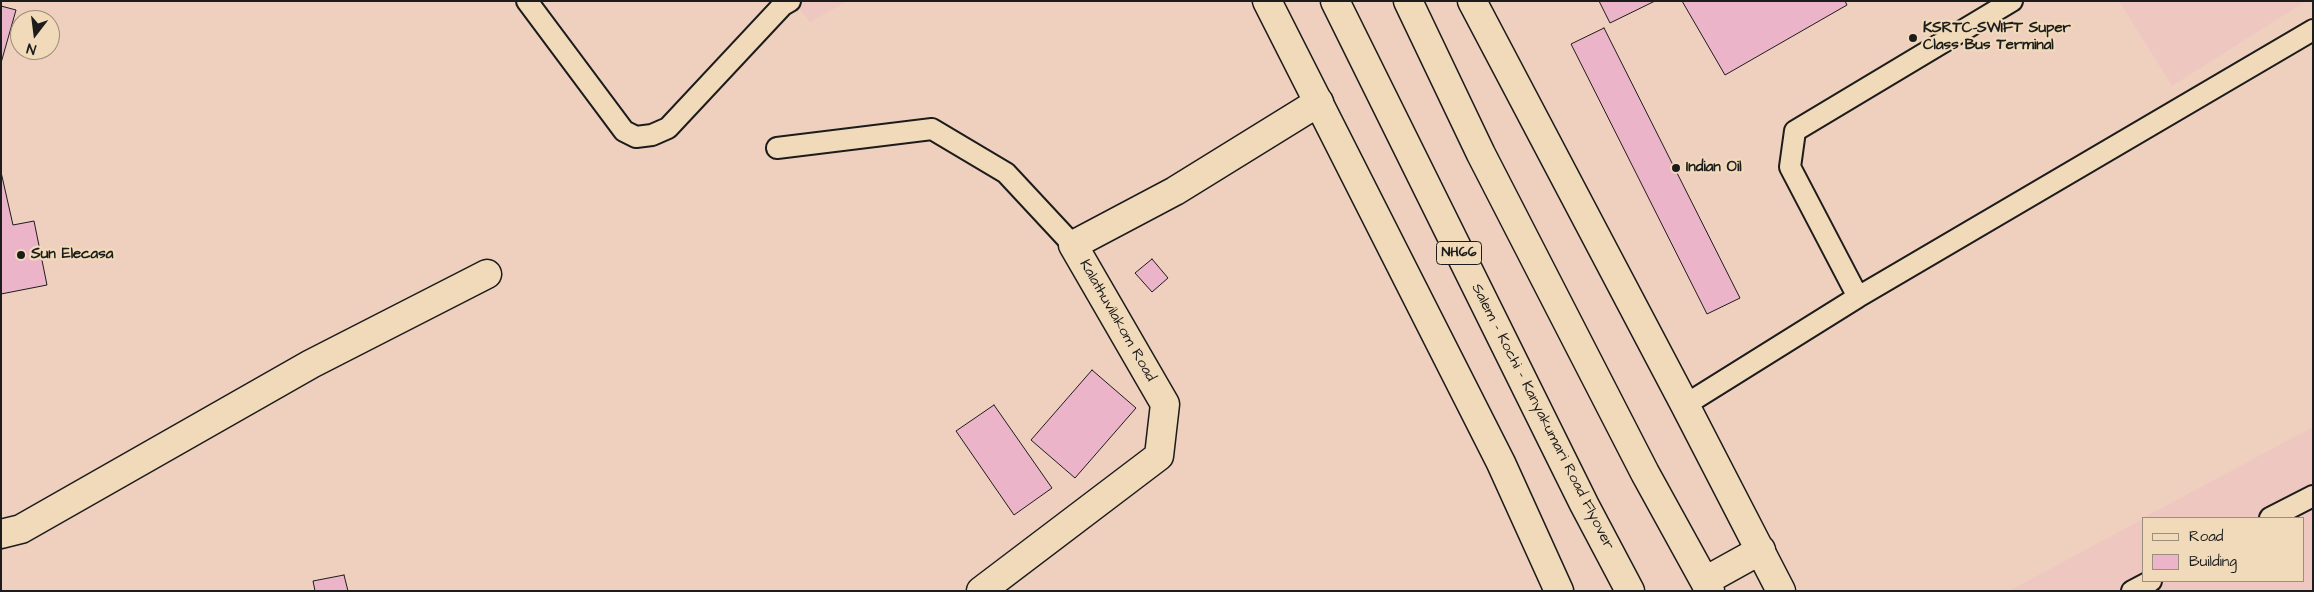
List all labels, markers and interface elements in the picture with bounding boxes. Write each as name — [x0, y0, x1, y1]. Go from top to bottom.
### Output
north arrow — [10, 10, 60, 60]
place label: KSRTC-SWIFT Super Class Bus Terminal — [1923, 20, 2071, 55]
marker: KSRTC-SWIFT Super Class Bus Terminal — [1907, 32, 1919, 44]
text: N — [25, 38, 38, 59]
place label: Indian Oil — [1686, 159, 1742, 177]
marker: Indian Oil — [1670, 162, 1682, 174]
road number: NH66 — [1436, 242, 1482, 264]
place label: Sun Elecasa — [31, 246, 113, 264]
marker: Sun Elecasa — [15, 249, 27, 261]
street label: Kalathuvilakom Road — [1075, 257, 1159, 385]
street label: Salem - Kochi - Kanyakumari Road Flyover — [1467, 281, 1617, 553]
legend — [2142, 517, 2304, 582]
text: Road — [2189, 526, 2223, 547]
text: Building — [2189, 551, 2237, 572]

